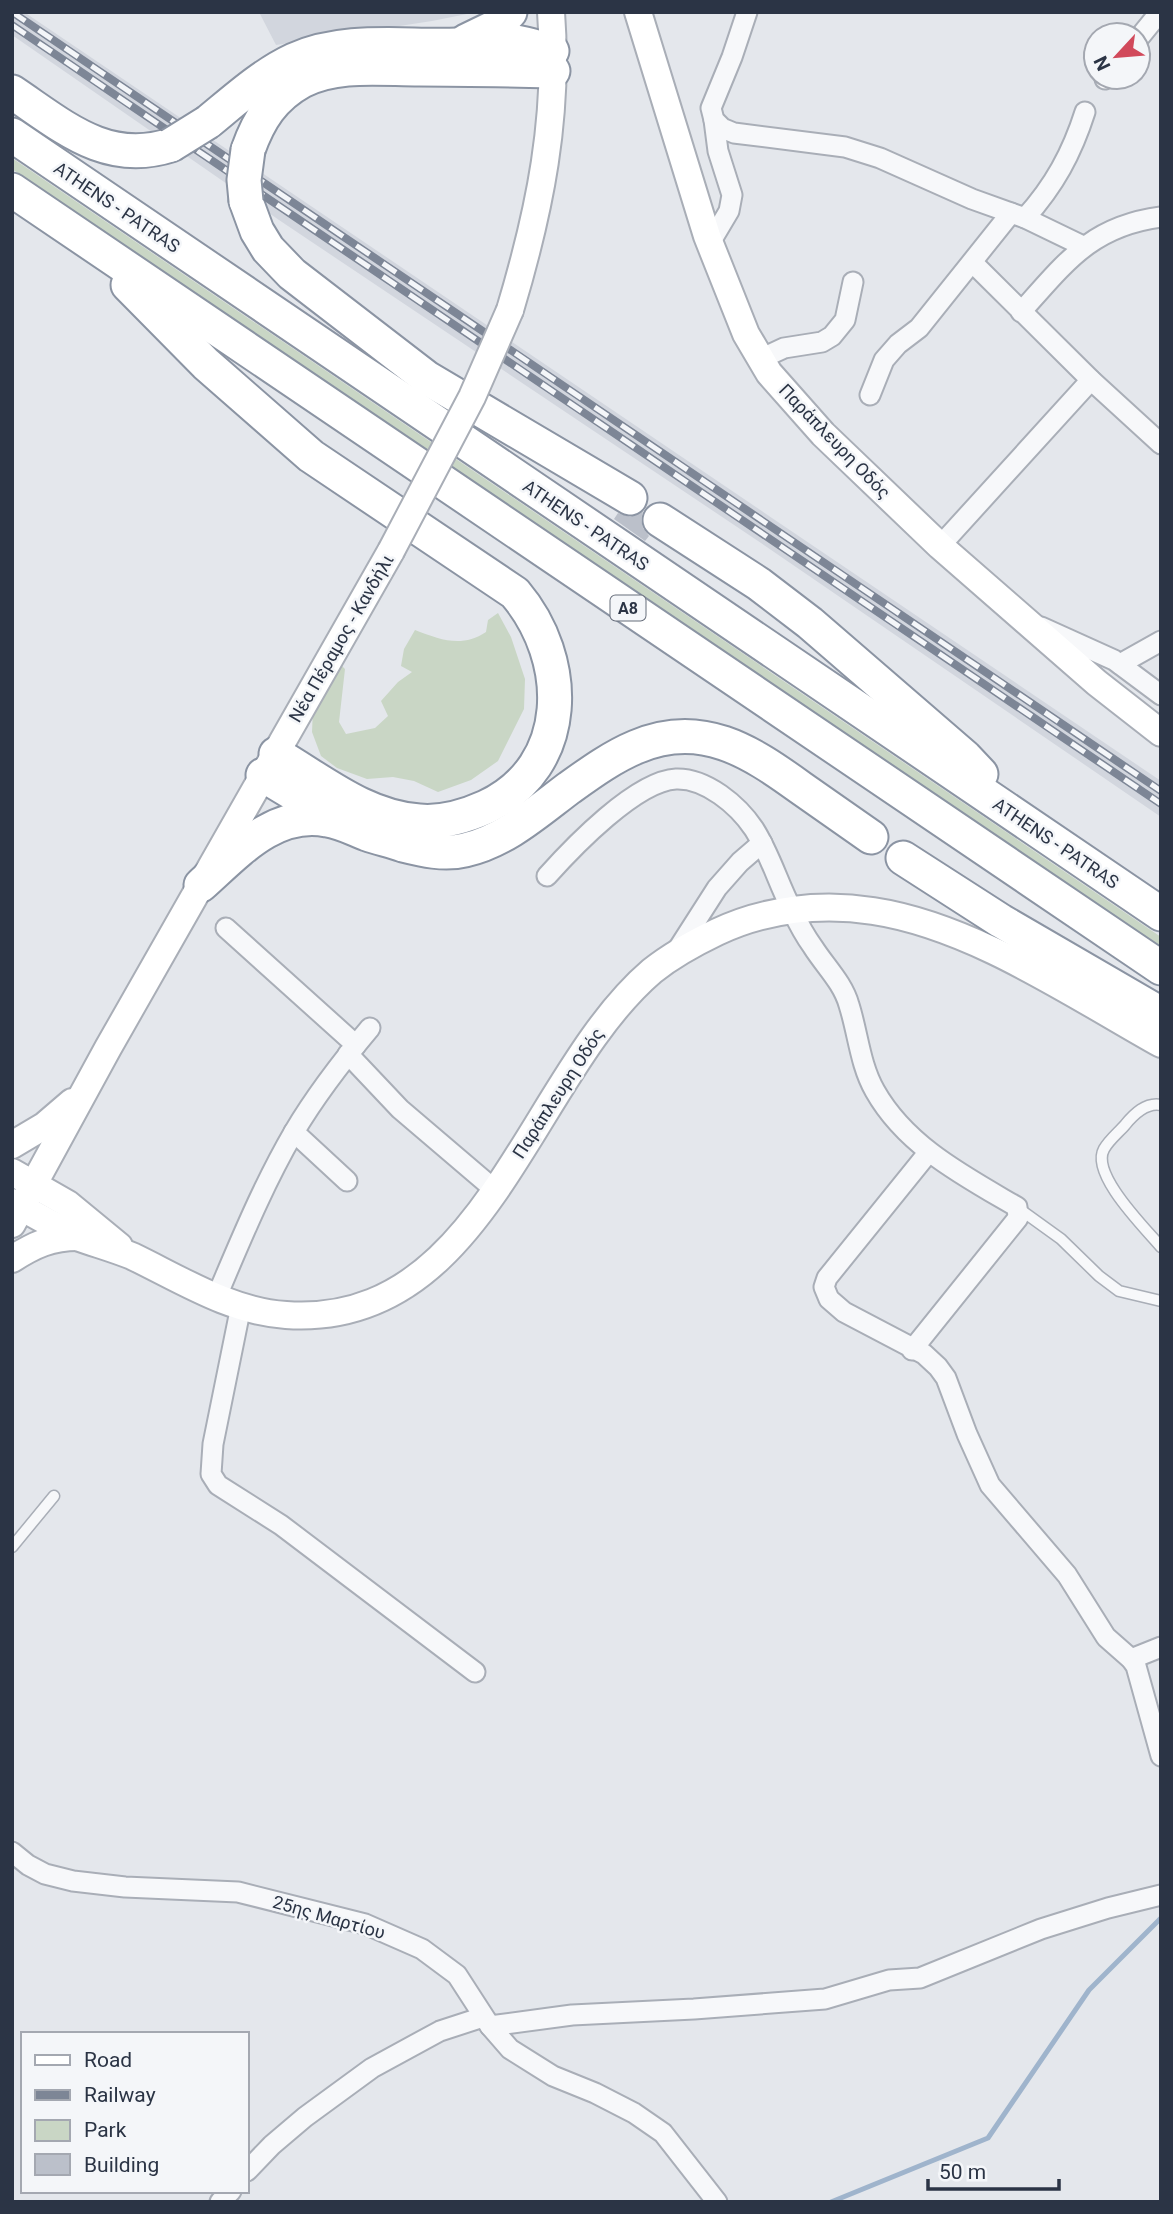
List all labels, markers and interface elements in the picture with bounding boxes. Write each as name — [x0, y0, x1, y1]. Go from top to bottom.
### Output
north arrow — [1082, 21, 1152, 91]
text: N — [1089, 52, 1115, 74]
street label: ATHENS - PATRAS — [50, 157, 184, 257]
street label: Παράπλευρη Οδός — [775, 379, 895, 503]
street label: ATHENS - PATRAS — [519, 475, 653, 575]
street label: Νέα Πέραμος - Κανδήλι — [284, 550, 398, 726]
road number: Α8 — [610, 596, 646, 621]
street label: ATHENS - PATRAS — [989, 793, 1123, 893]
street label: Παράπλευρη Οδός — [508, 1024, 608, 1162]
street label: 25ης Μαρτίου — [270, 1891, 388, 1943]
legend — [21, 2032, 248, 2193]
text: Road — [84, 2048, 132, 2072]
text: Railway — [84, 2083, 156, 2107]
text: Park — [84, 2118, 127, 2142]
scale bar — [928, 2148, 1059, 2192]
text: Building — [84, 2153, 159, 2177]
text: 50 m — [939, 2160, 986, 2184]

